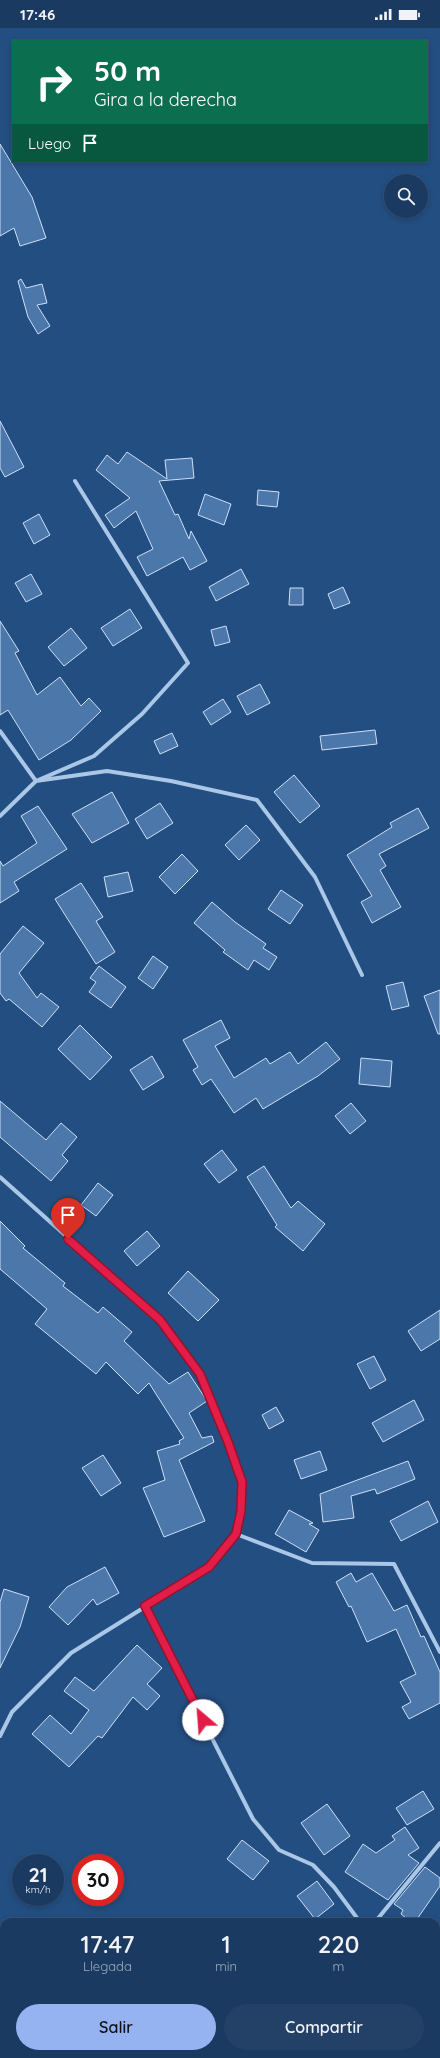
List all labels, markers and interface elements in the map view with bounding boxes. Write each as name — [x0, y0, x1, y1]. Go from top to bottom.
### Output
text: 17:46 — [20, 5, 55, 24]
text: 50 m — [94, 53, 161, 88]
icon: right — [28, 56, 80, 108]
text: Gira a la derecha — [94, 88, 237, 111]
icon: arrive — [79, 132, 101, 154]
text: Luego — [28, 134, 71, 153]
map controls — [384, 174, 428, 218]
button: search — [384, 174, 428, 218]
pin — [51, 1198, 85, 1239]
icon: arrive — [57, 1204, 79, 1226]
position arrow — [182, 1699, 224, 1741]
speed limit sign: 30 — [72, 1854, 124, 1906]
text: 21 — [28, 1862, 48, 1887]
text: km/h — [25, 1883, 51, 1896]
text: 17:47 — [81, 1929, 134, 1959]
text: 1 — [221, 1929, 231, 1959]
text: 220 — [318, 1929, 359, 1959]
text: Llegada — [83, 1958, 132, 1974]
text: min — [215, 1958, 237, 1974]
text: m — [333, 1958, 344, 1974]
button: Salir — [16, 2004, 216, 2050]
button: Compartir — [224, 2004, 424, 2050]

